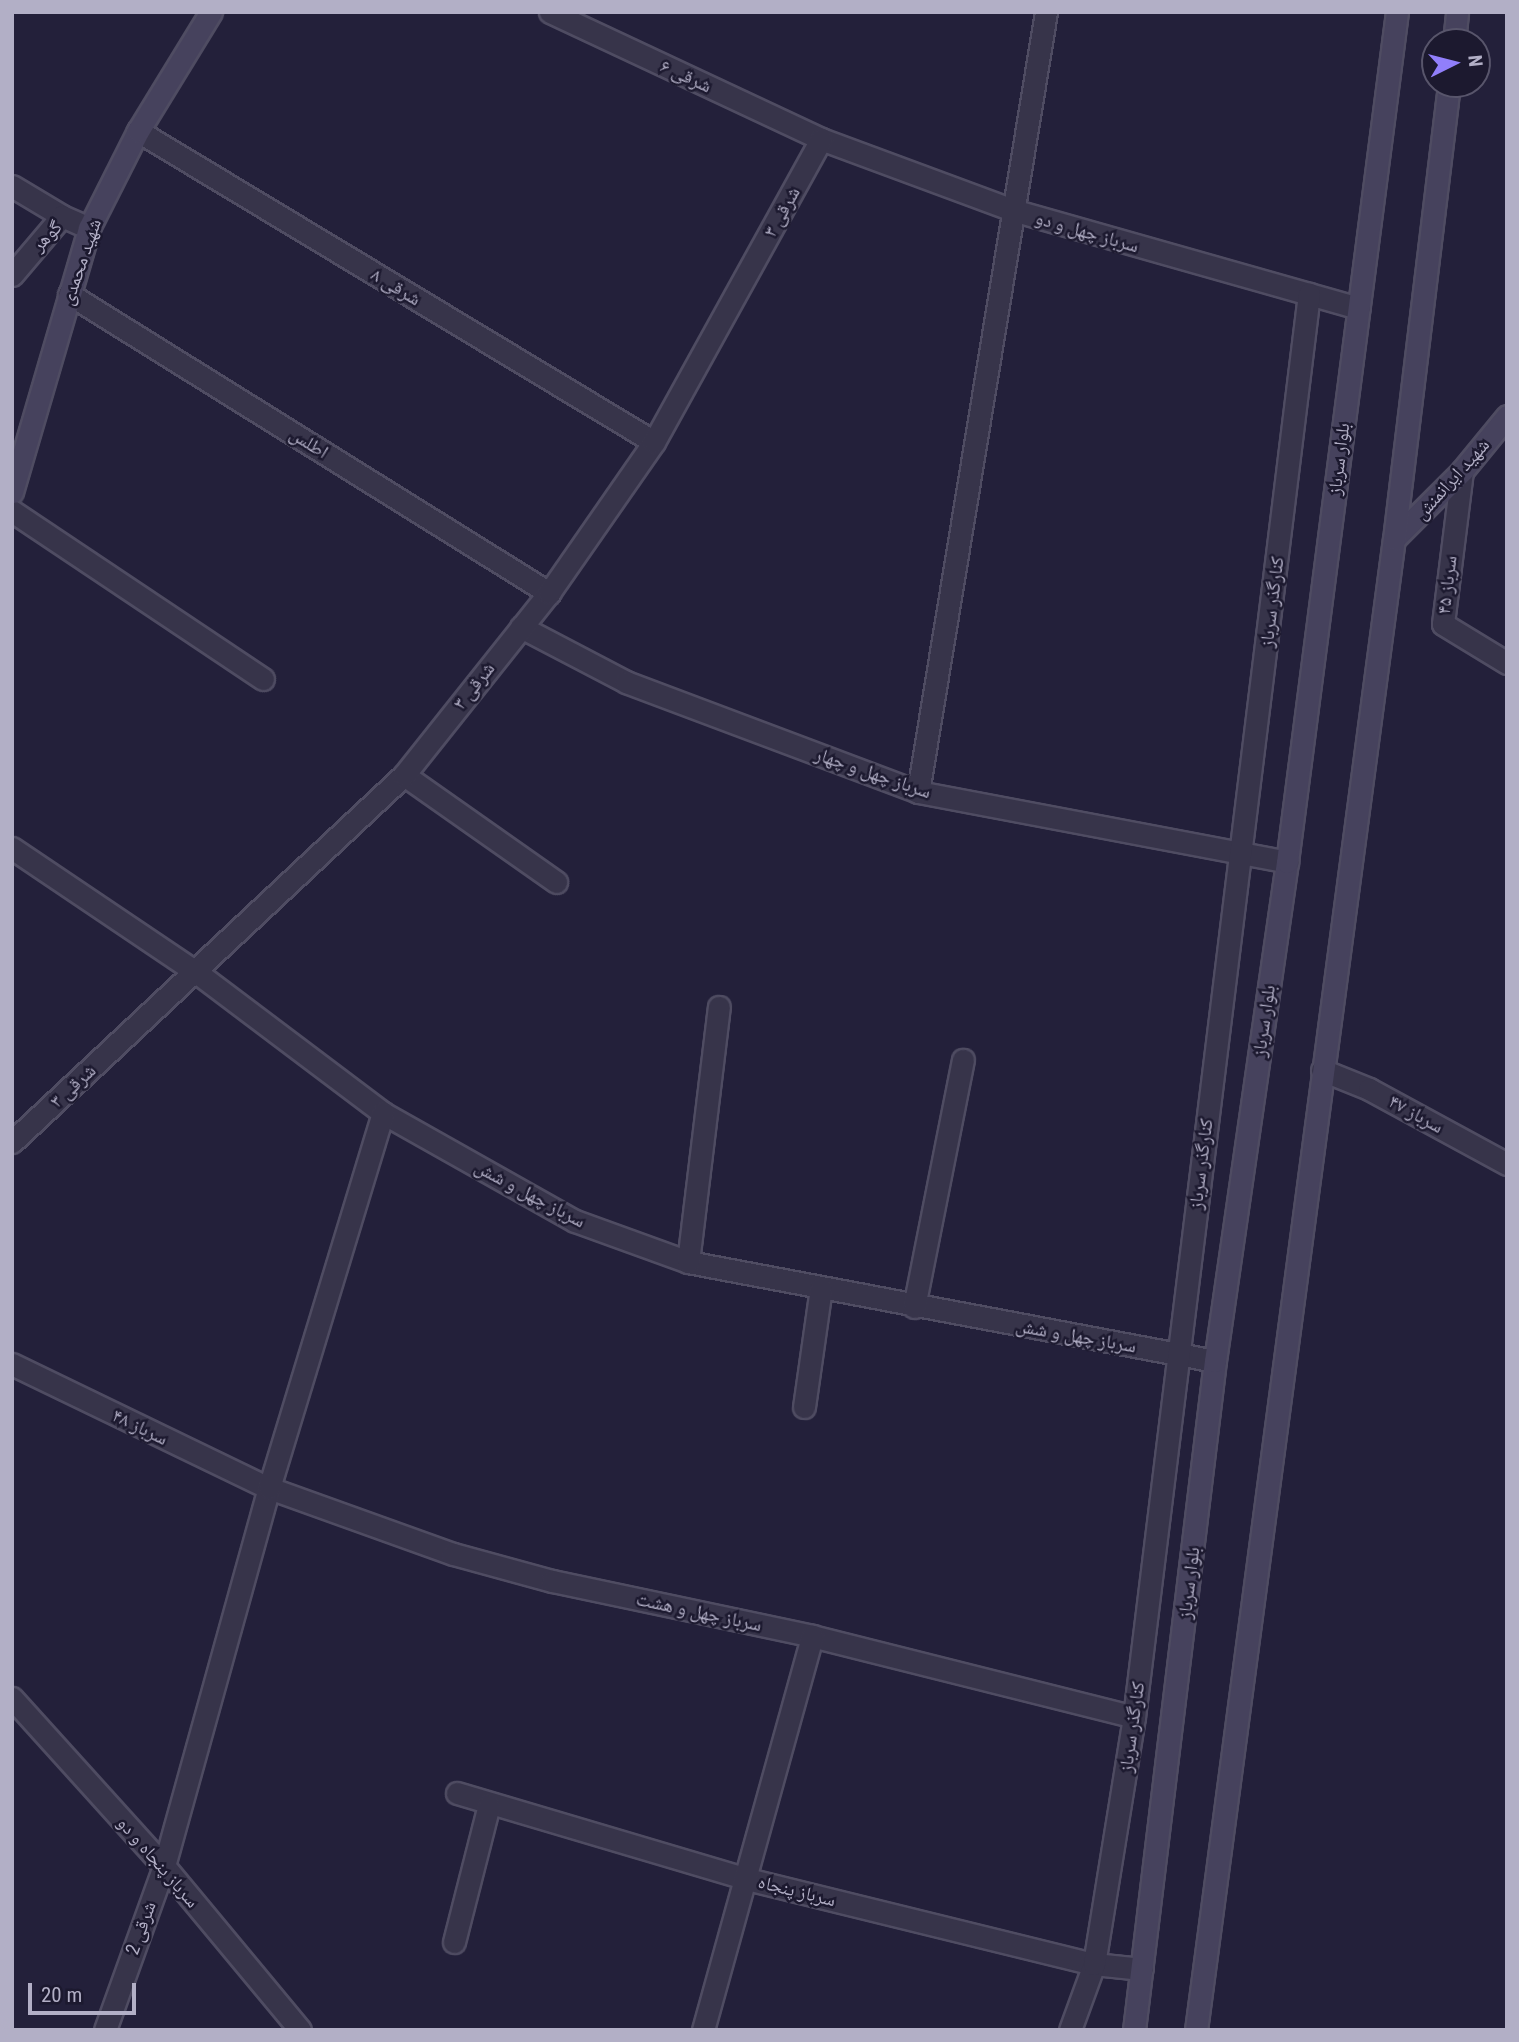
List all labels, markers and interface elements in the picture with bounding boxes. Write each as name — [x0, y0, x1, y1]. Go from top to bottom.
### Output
north arrow — [1421, 28, 1491, 98]
street label: ۶ شرقی — [657, 54, 715, 98]
text: N — [1463, 54, 1487, 68]
street label: شرقی ۳ — [759, 183, 805, 241]
street label: سرباز چهل و دو — [1033, 206, 1141, 258]
street label: گوهر — [27, 216, 67, 256]
street label: شهید محمدی — [56, 216, 106, 308]
street label: ۸ شرقی — [367, 263, 425, 311]
street label: اطلس — [286, 422, 332, 464]
street label: بلوار سرباز — [1323, 422, 1355, 496]
street label: شهید ایرانمنش — [1410, 434, 1494, 524]
street label: سرباز ۴۵ — [1432, 554, 1462, 616]
street label: کنارگذر سرباز — [1255, 555, 1289, 649]
street label: شرقی ۳ — [448, 658, 500, 714]
street label: سرباز چهل و چهار — [812, 742, 934, 804]
street label: بلوار سرباز — [1248, 984, 1280, 1058]
street label: شرقی ۳ — [45, 1059, 101, 1113]
street label: سرباز ۴۷ — [1385, 1090, 1447, 1138]
street label: کنارگذر سرباز — [1184, 1117, 1218, 1211]
street label: سرباز چهل و شش — [471, 1155, 589, 1233]
street label: سرباز چهل و شش — [1014, 1314, 1138, 1358]
street label: سرباز ۴۸ — [109, 1404, 171, 1450]
street label: بلوار سرباز — [1173, 1546, 1205, 1620]
street label: سرباز چهل و هشت — [634, 1588, 764, 1636]
street label: کنارگذر سرباز — [1114, 1680, 1150, 1774]
street label: سرباز پنجاه و دو — [112, 1812, 204, 1912]
street label: سرباز پنجاه — [756, 1870, 838, 1912]
street label: شرقی 2 — [121, 1898, 161, 1958]
scale bar — [32, 1968, 140, 2012]
text: 20 m — [41, 1983, 82, 2007]

